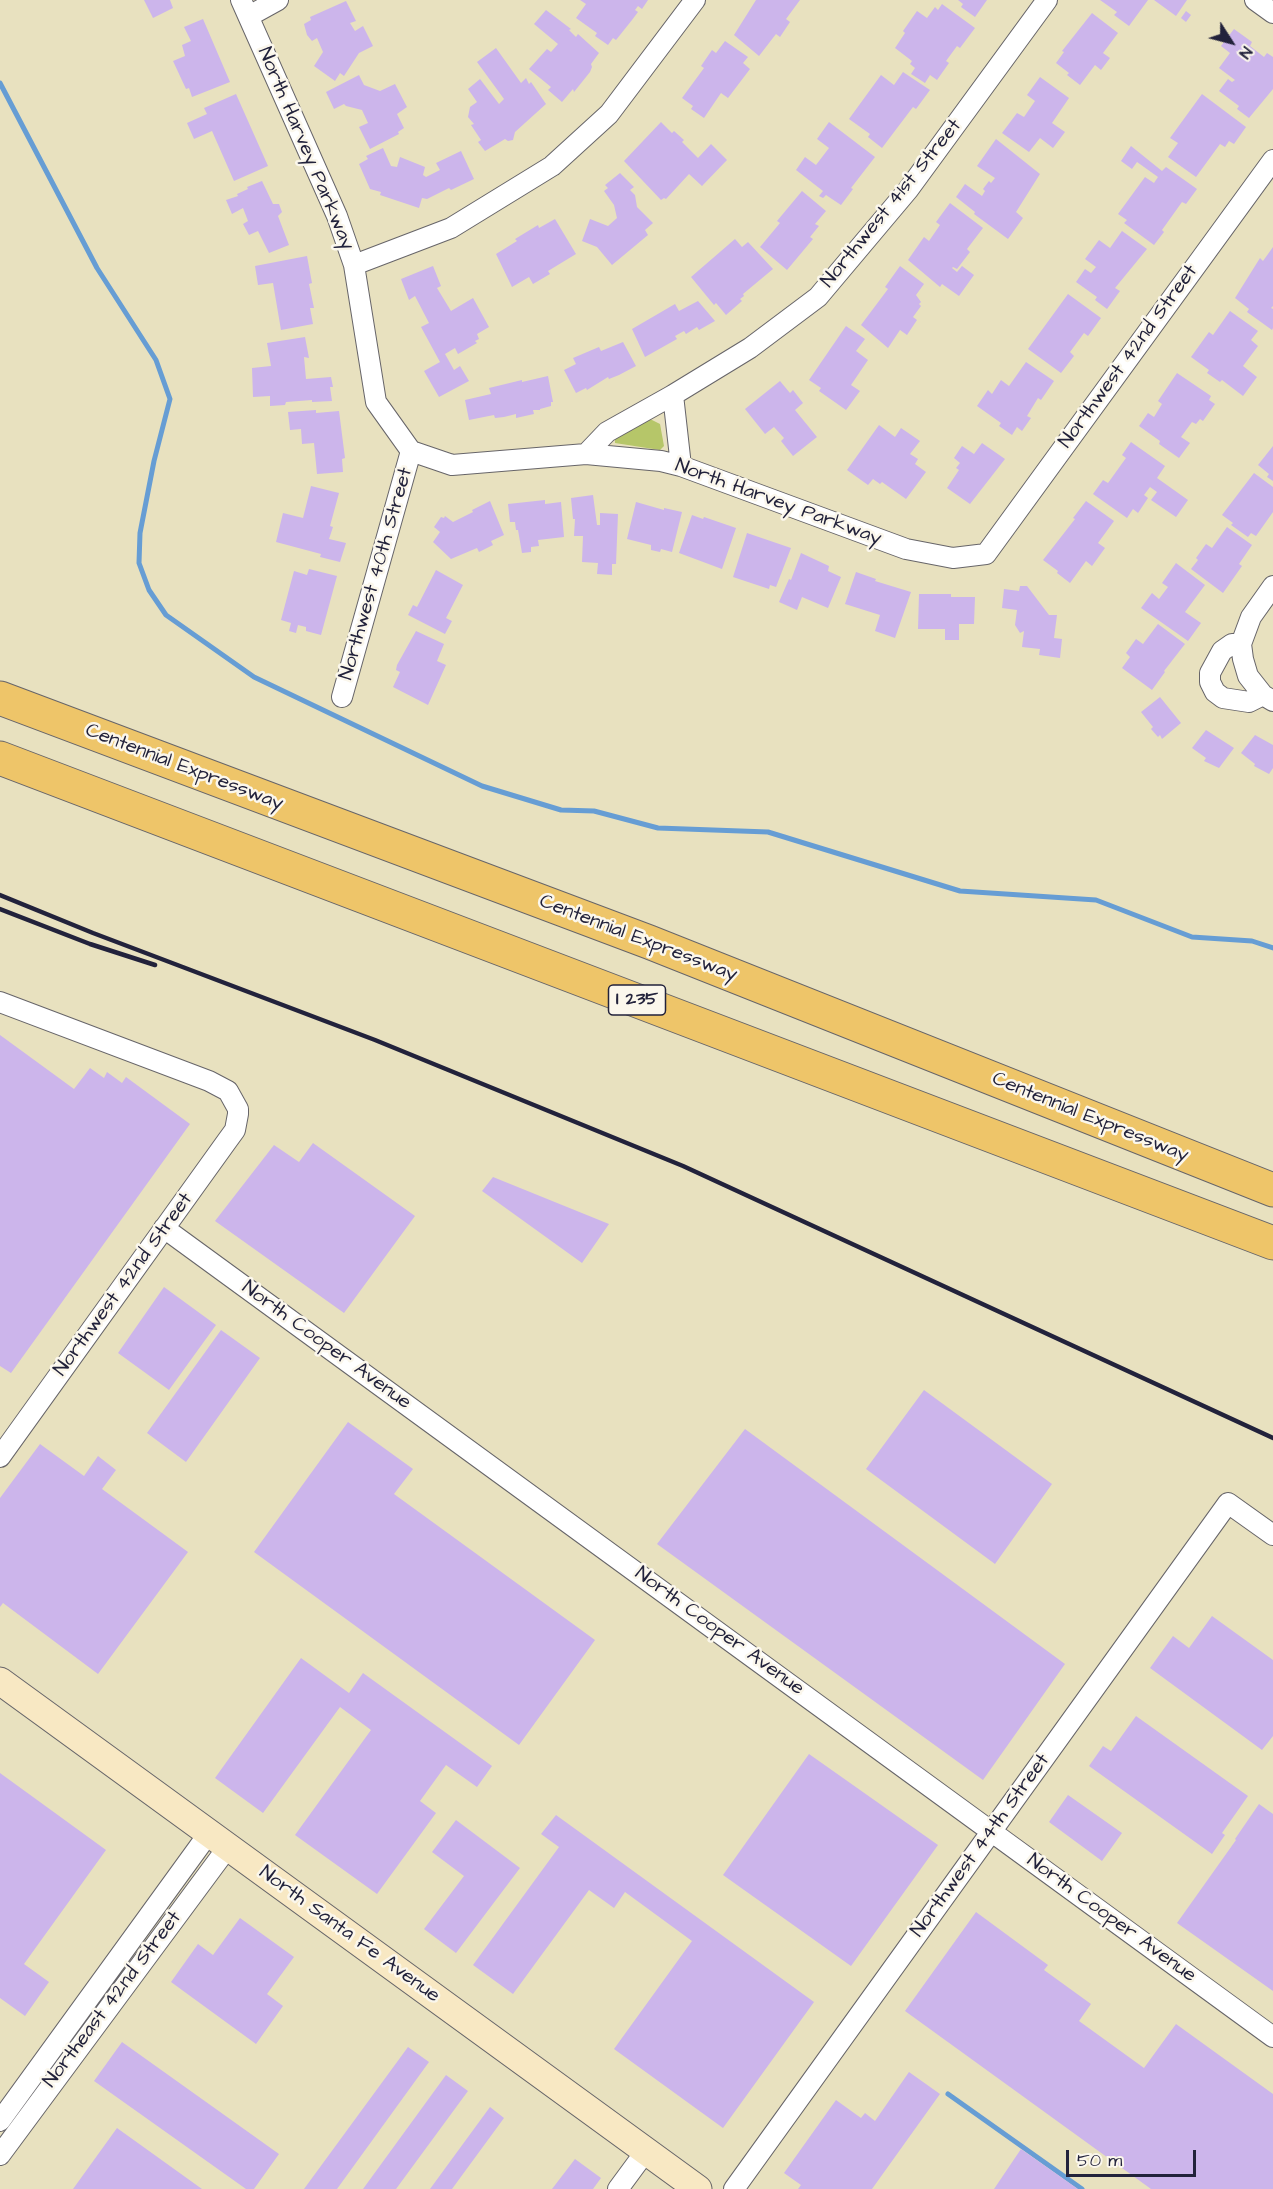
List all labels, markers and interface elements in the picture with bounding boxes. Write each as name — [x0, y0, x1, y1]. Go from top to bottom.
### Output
north arrow — [1201, 12, 1261, 72]
text: N — [1234, 42, 1257, 63]
street label: North Harvey Parkway — [251, 44, 359, 254]
street label: Northwest 41st Street — [817, 115, 967, 293]
street label: Northwest 42nd Street — [1054, 261, 1204, 453]
street label: North Harvey Parkway — [672, 454, 884, 552]
street label: Northwest 40th Street — [335, 465, 419, 683]
street label: Centennial Expressway — [82, 719, 286, 817]
street label: Centennial Expressway — [536, 890, 740, 988]
road number: I 235 — [608, 985, 666, 1015]
street label: Centennial Expressway — [988, 1068, 1192, 1168]
street label: Northwest 42nd Street — [49, 1189, 199, 1381]
street label: North Cooper Avenue — [237, 1276, 415, 1416]
street label: North Cooper Avenue — [630, 1562, 808, 1702]
street label: Northwest 44th Street — [906, 1750, 1056, 1942]
street label: North Cooper Avenue — [1022, 1849, 1200, 1989]
street label: North Santa Fe Avenue — [254, 1861, 444, 2009]
street label: Northeast 42nd Street — [39, 1907, 187, 2093]
scale bar — [1069, 2138, 1200, 2176]
text: 50 m — [1077, 2148, 1122, 2173]

